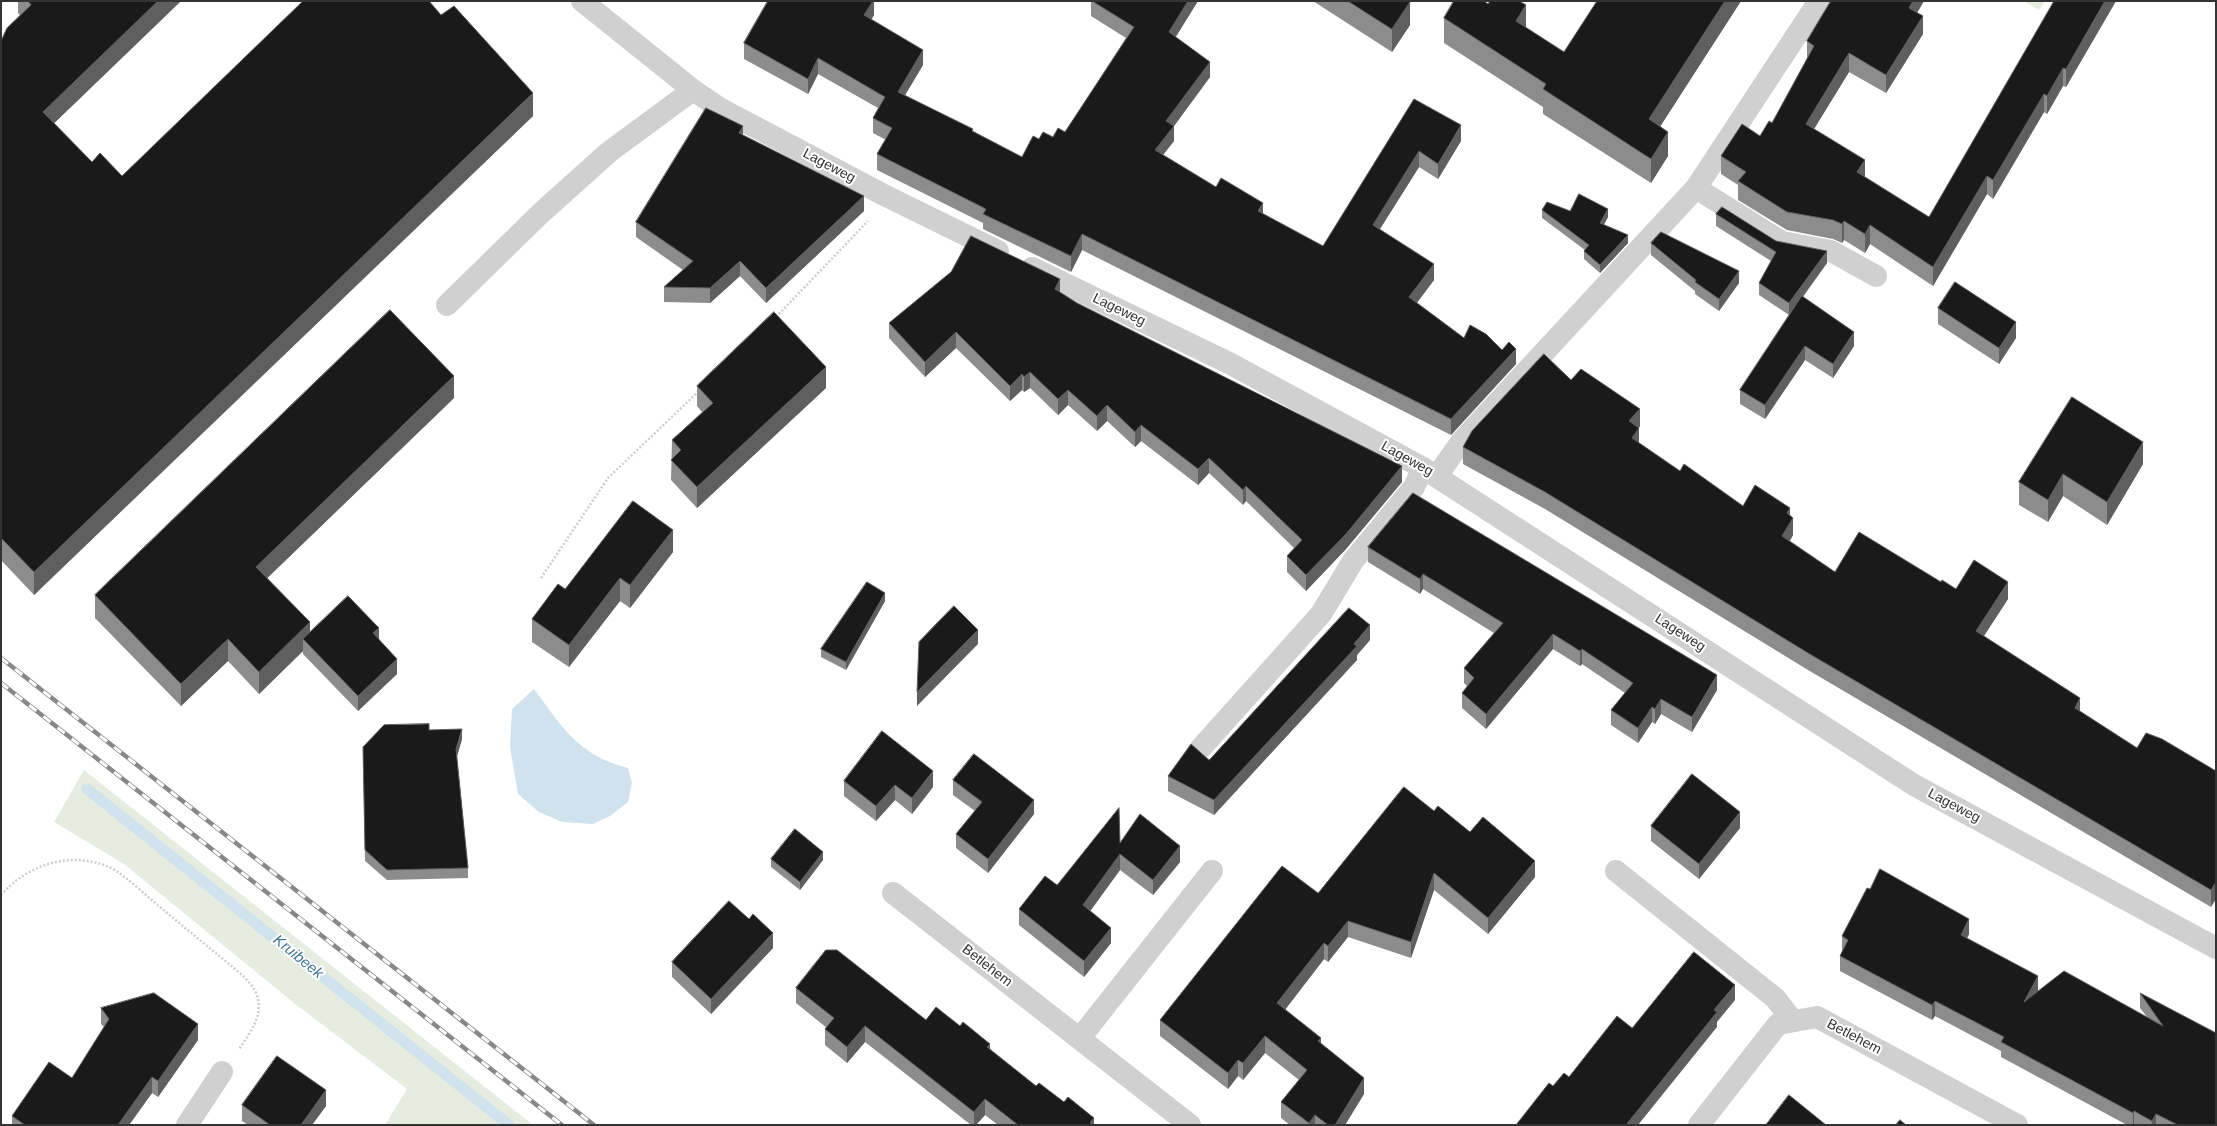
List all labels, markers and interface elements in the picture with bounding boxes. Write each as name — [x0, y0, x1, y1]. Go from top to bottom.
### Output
street label: Lageweg — [800, 145, 858, 187]
street label: Lageweg — [1090, 290, 1148, 330]
street label: Lageweg — [1378, 438, 1436, 480]
street label: Lageweg — [1652, 610, 1708, 656]
street label: Lageweg — [1925, 785, 1983, 827]
water label: Kruibeek — [269, 931, 327, 983]
street label: Betlehem — [959, 941, 1015, 991]
street label: Betlehem — [1824, 1016, 1884, 1058]

